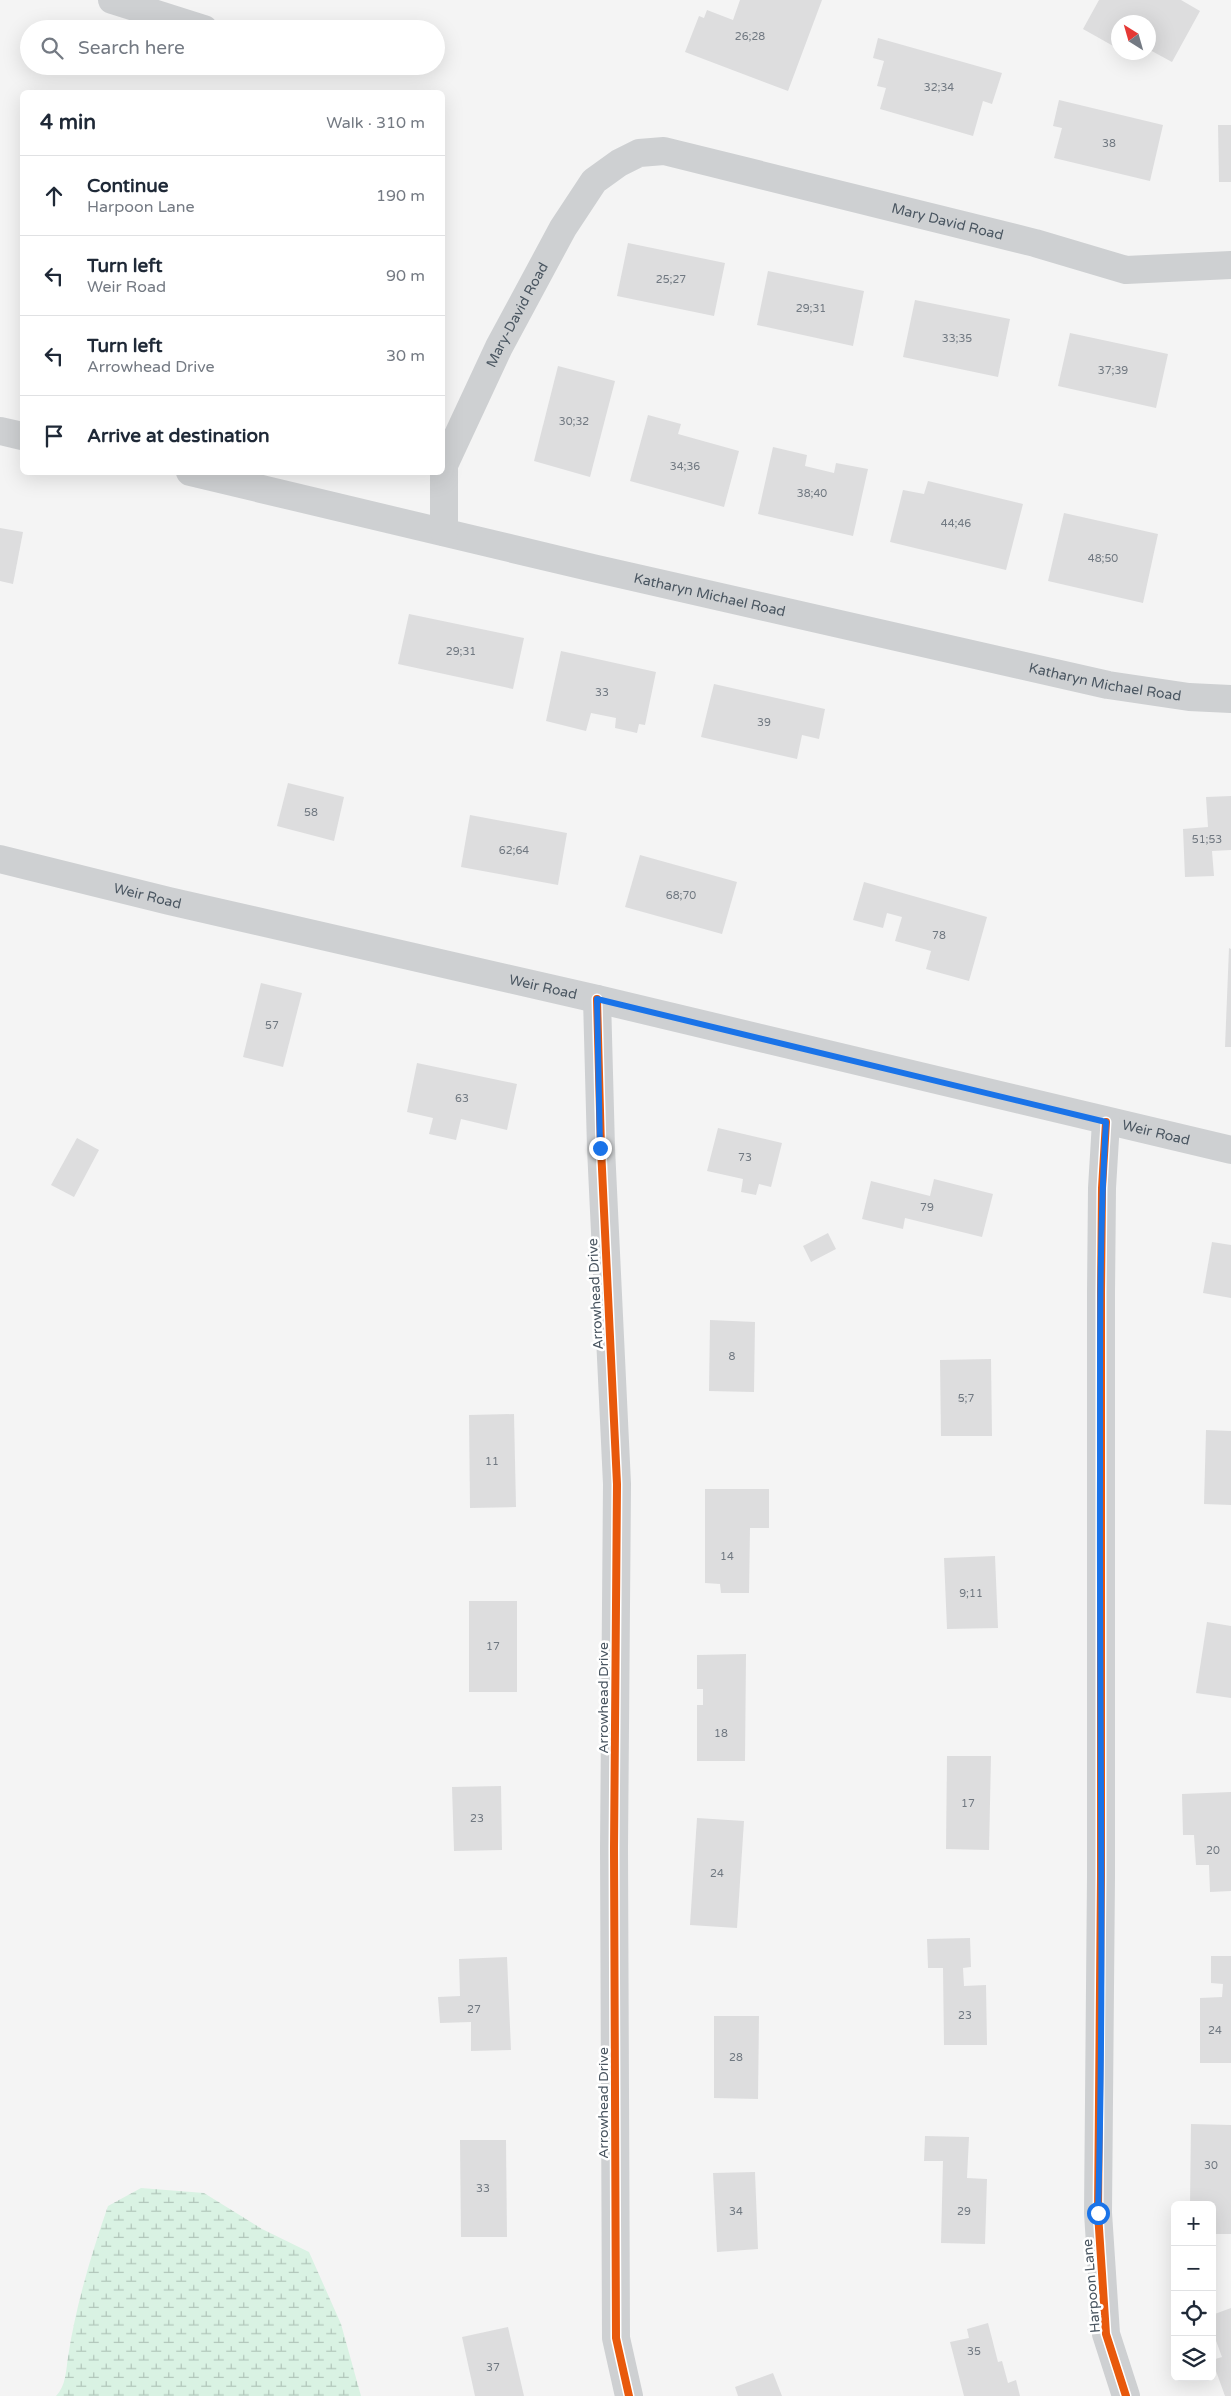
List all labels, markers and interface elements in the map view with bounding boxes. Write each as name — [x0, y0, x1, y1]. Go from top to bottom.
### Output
north arrow — [1111, 15, 1156, 60]
search box — [20, 20, 445, 75]
house number: 26;28 — [735, 30, 765, 43]
icon: search — [38, 34, 66, 62]
text: Search here — [78, 37, 185, 59]
house number: 32;34 — [924, 81, 954, 94]
text: 4 min — [40, 110, 96, 135]
text: Walk · 310 m — [326, 113, 425, 133]
house number: 38 — [1102, 137, 1116, 150]
text: Continue — [87, 175, 169, 197]
icon: ahead — [40, 182, 68, 210]
text: 190 m — [376, 186, 425, 206]
text: Harpoon Lane — [87, 197, 195, 217]
street label: Mary David Road — [890, 200, 1005, 244]
text: Turn left — [87, 255, 163, 277]
street label: Mary-David Road — [483, 259, 552, 370]
icon: left — [40, 262, 68, 290]
text: 90 m — [386, 266, 425, 286]
house number: 25;27 — [656, 273, 686, 286]
text: Weir Road — [87, 277, 166, 297]
house number: 29;31 — [796, 302, 826, 315]
house number: 33;35 — [942, 332, 972, 345]
text: Turn left — [87, 335, 163, 357]
icon: left — [40, 342, 68, 370]
text: 30 m — [386, 346, 425, 366]
text: Arrowhead Drive — [87, 357, 215, 377]
house number: 37;39 — [1098, 364, 1128, 377]
house number: 30;32 — [559, 415, 589, 428]
icon: arrive — [40, 422, 68, 450]
text: Arrive at destination — [87, 425, 270, 447]
house number: 34;36 — [670, 460, 700, 473]
house number: 38;40 — [797, 487, 827, 500]
house number: 44;46 — [941, 517, 971, 530]
house number: 48;50 — [1088, 552, 1118, 565]
street label: Katharyn Michael Road — [632, 570, 787, 620]
house number: 29;31 — [446, 645, 476, 658]
street label: Katharyn Michael Road — [1027, 659, 1182, 705]
house number: 33 — [595, 686, 609, 699]
house number: 39 — [757, 716, 771, 729]
house number: 58 — [304, 806, 318, 819]
house number: 51;53 — [1192, 833, 1222, 846]
house number: 62;64 — [499, 844, 529, 857]
street label: Weir Road — [112, 880, 183, 913]
house number: 68;70 — [666, 889, 696, 902]
house number: 78 — [932, 929, 946, 942]
street label: Weir Road — [507, 971, 579, 1003]
house number: 57 — [265, 1019, 279, 1032]
house number: 63 — [455, 1092, 469, 1105]
street label: Weir Road — [1120, 1116, 1192, 1149]
route end — [589, 1137, 612, 1160]
house number: 73 — [738, 1151, 752, 1164]
house number: 79 — [920, 1201, 934, 1214]
street label: Arrowhead Drive — [584, 1238, 607, 1350]
house number: 8 — [729, 1350, 736, 1363]
house number: 5;7 — [958, 1392, 974, 1405]
house number: 11 — [485, 1455, 499, 1468]
house number: 14 — [720, 1550, 734, 1563]
house number: 9;11 — [959, 1587, 983, 1600]
house number: 17 — [486, 1640, 500, 1653]
street label: Arrowhead Drive — [595, 1642, 612, 1754]
house number: 18 — [714, 1727, 728, 1740]
house number: 17 — [961, 1797, 975, 1810]
house number: 23 — [470, 1812, 484, 1825]
house number: 20 — [1206, 1844, 1220, 1857]
house number: 24 — [710, 1867, 724, 1880]
house number: 27 — [467, 2003, 481, 2016]
house number: 23 — [958, 2009, 972, 2022]
house number: 24 — [1208, 2024, 1222, 2037]
street label: Arrowhead Drive — [595, 2047, 612, 2159]
house number: 28 — [729, 2051, 743, 2064]
house number: 30 — [1204, 2159, 1218, 2172]
house number: 33 — [476, 2182, 490, 2195]
map controls — [1171, 2201, 1216, 2381]
button: + — [1171, 2201, 1216, 2246]
route start — [1087, 2202, 1110, 2225]
house number: 34 — [729, 2205, 743, 2218]
house number: 29 — [957, 2205, 971, 2218]
street label: Harpoon Lane — [1079, 2238, 1104, 2334]
button: − — [1171, 2246, 1216, 2291]
button: locate — [1171, 2291, 1216, 2336]
button: layers — [1171, 2336, 1216, 2381]
house number: 35 — [967, 2345, 981, 2358]
house number: 37 — [486, 2361, 500, 2374]

